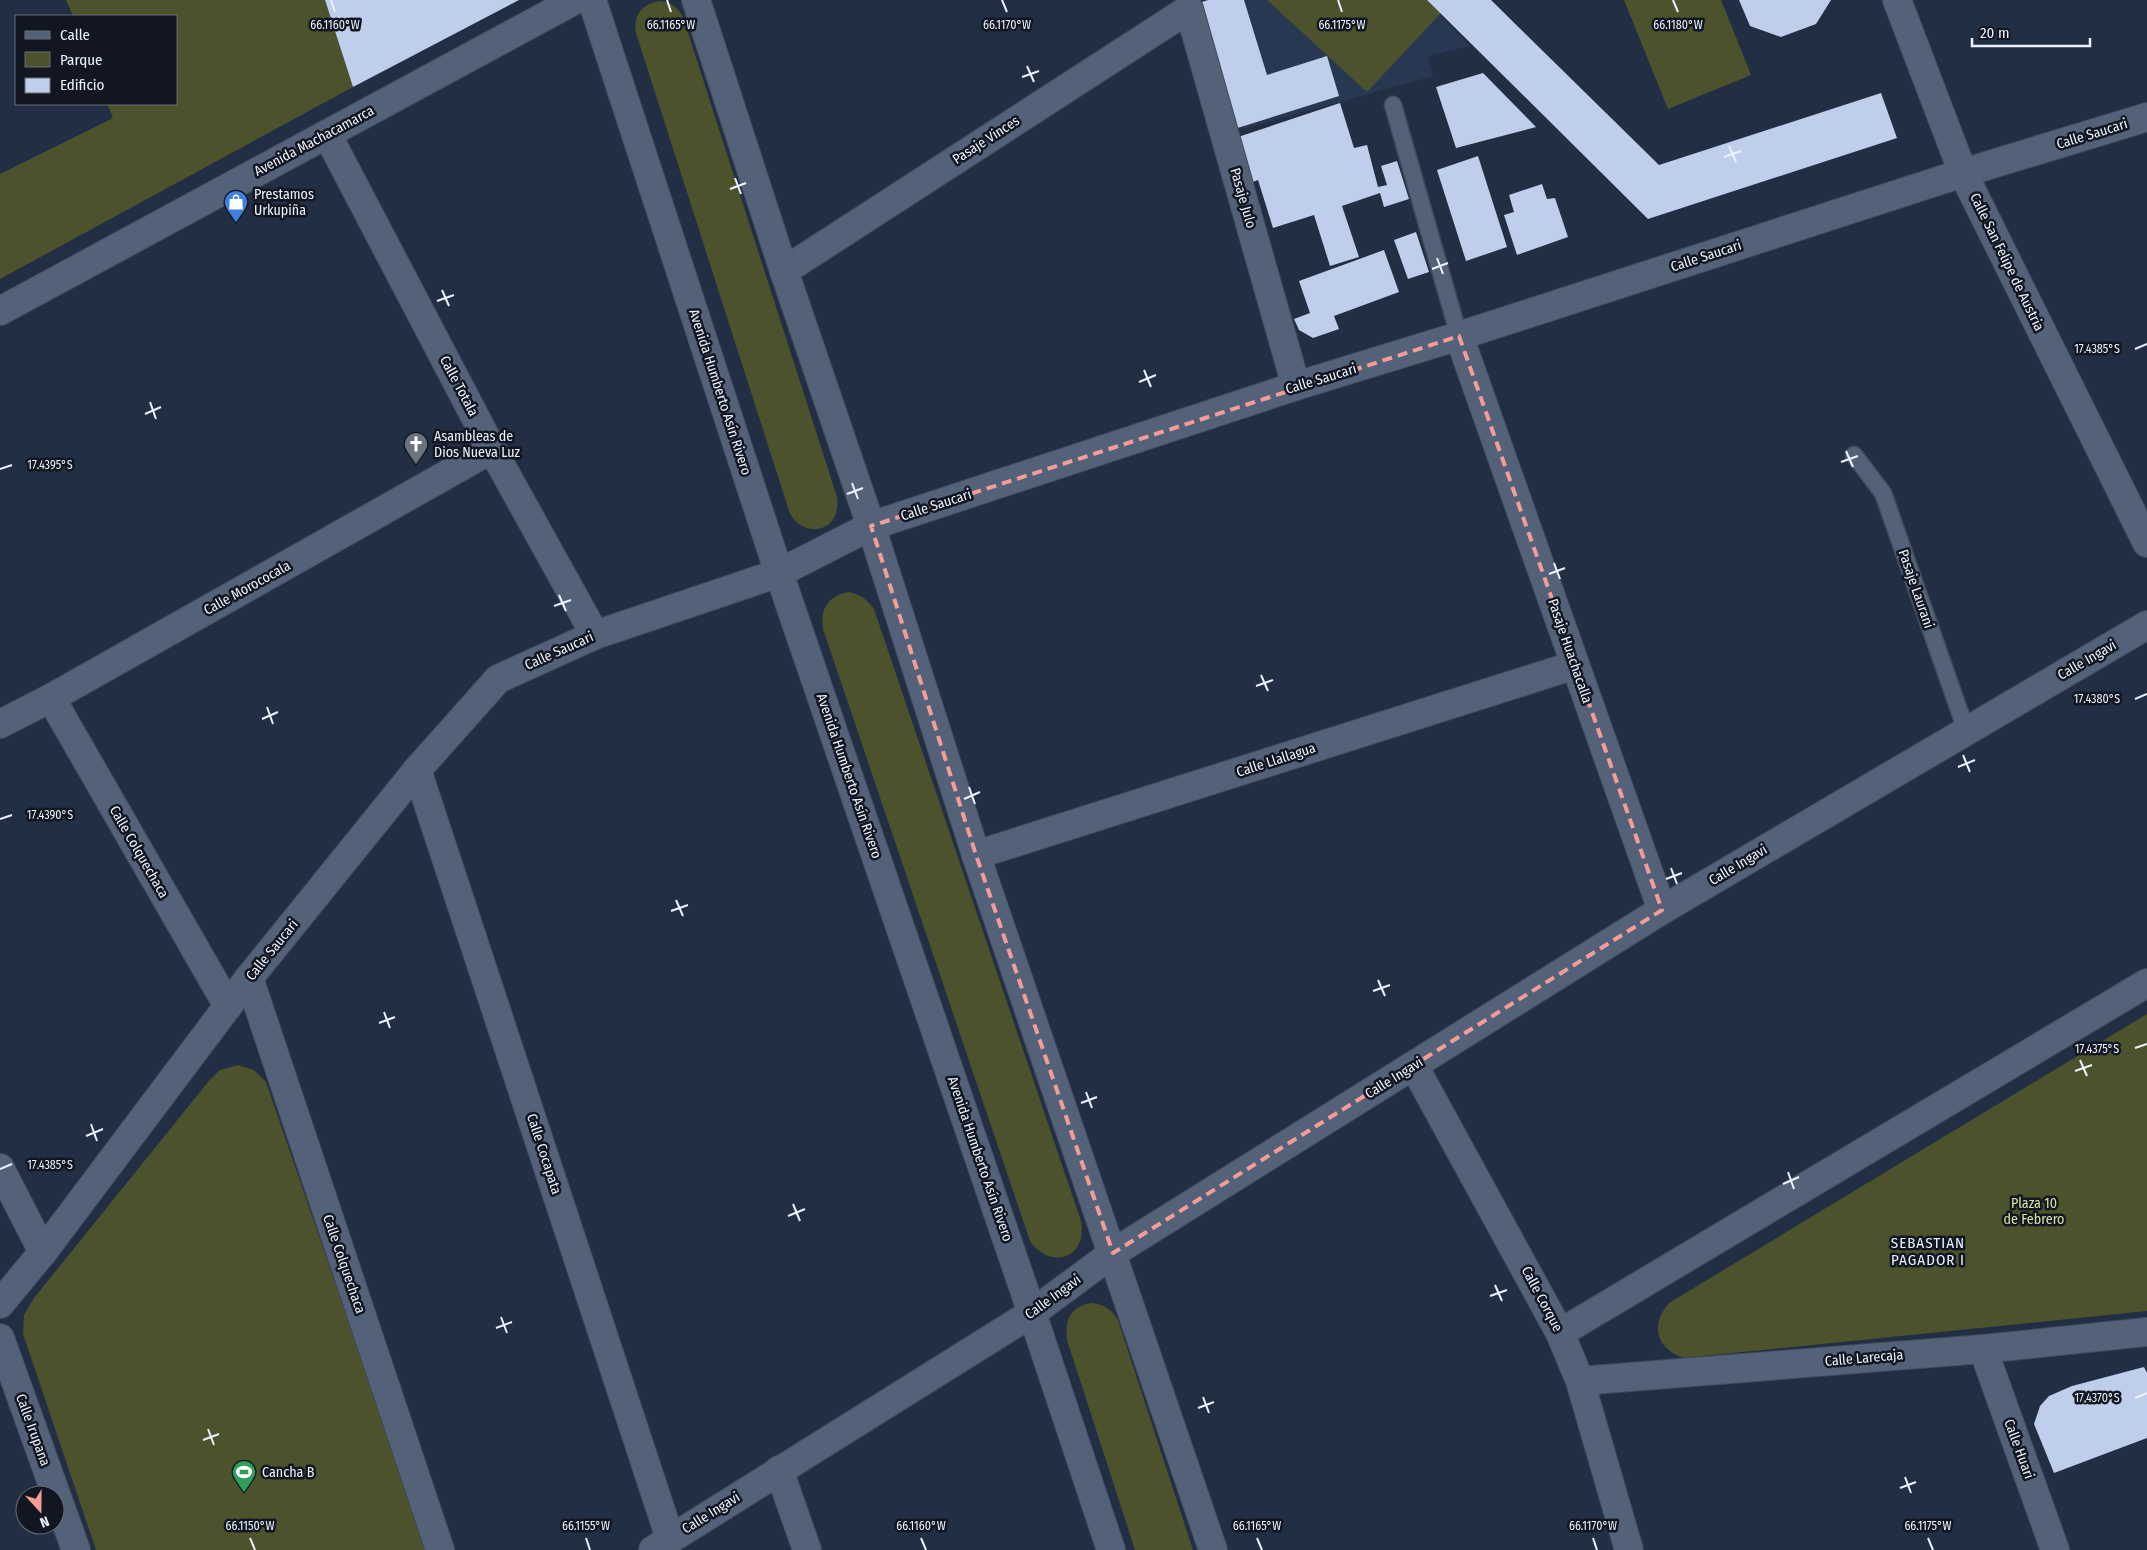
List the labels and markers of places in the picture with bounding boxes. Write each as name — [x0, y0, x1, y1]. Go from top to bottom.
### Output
place label: Prestamos Urkupiña — [254, 186, 314, 219]
shop icon: Prestamos Urkupiña — [223, 189, 249, 223]
place label: Asambleas de Dios Nueva Luz — [434, 428, 520, 461]
church icon: Asambleas de Dios Nueva Luz — [403, 431, 429, 465]
sports icon: Cancha B — [231, 1459, 257, 1493]
place label: Cancha B — [262, 1464, 315, 1481]

